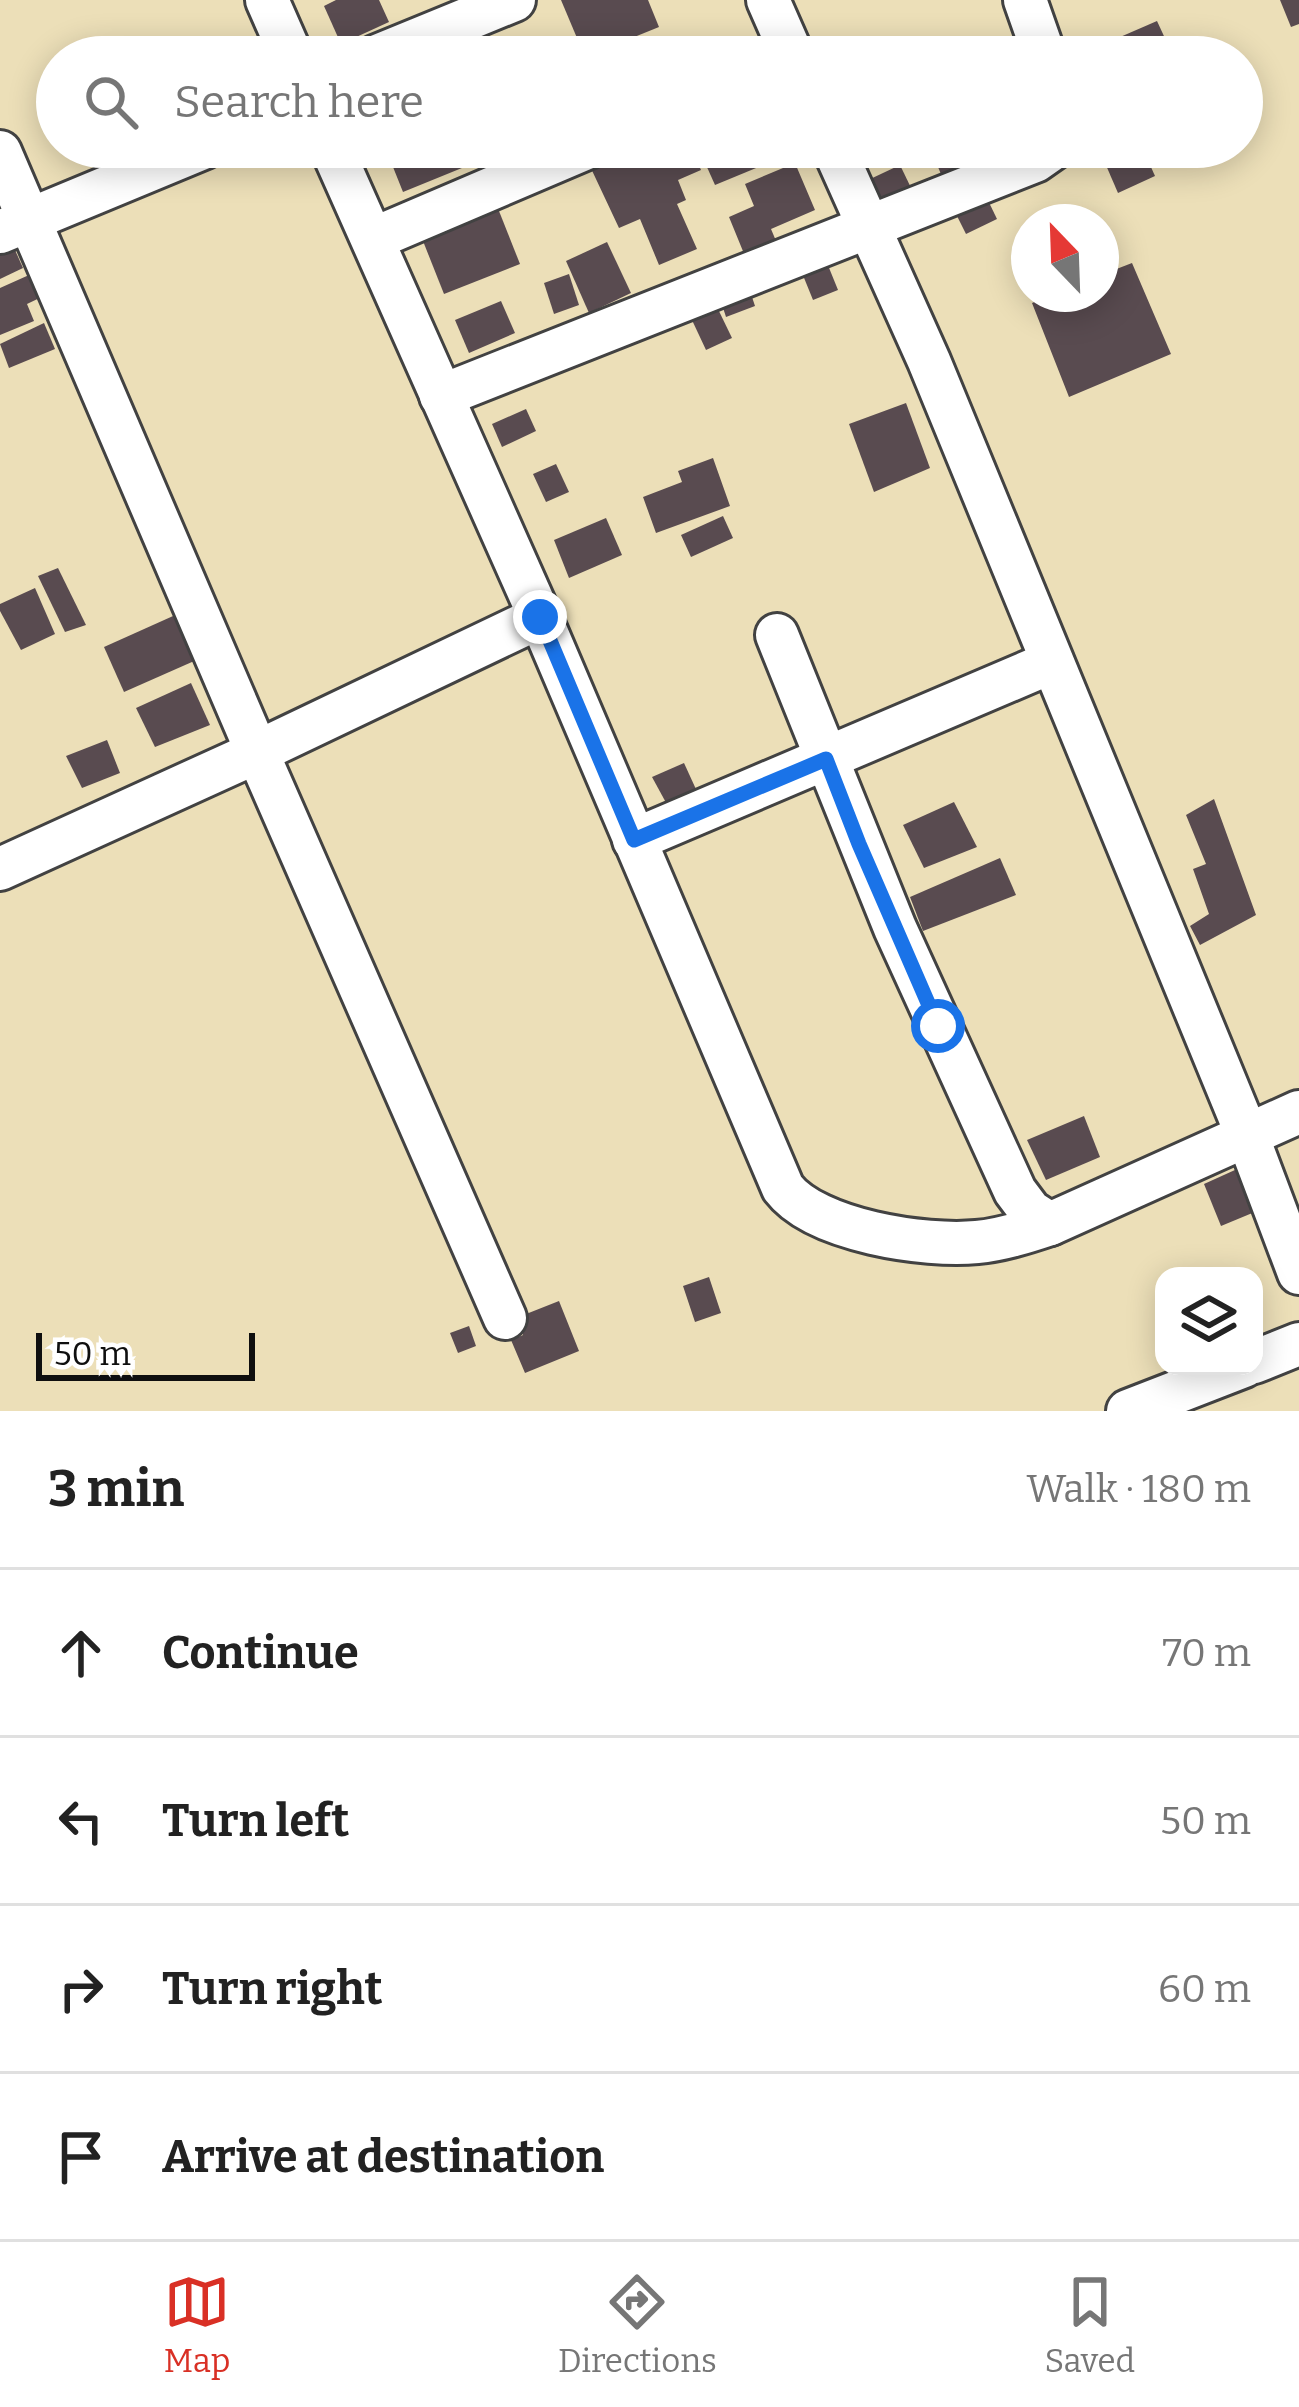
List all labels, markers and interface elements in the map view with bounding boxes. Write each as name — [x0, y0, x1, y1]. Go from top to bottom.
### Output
search box — [36, 36, 1263, 168]
icon: search — [78, 69, 144, 135]
text: Search here — [174, 75, 424, 129]
north arrow — [1011, 204, 1119, 312]
route end — [513, 590, 567, 644]
route start — [911, 999, 965, 1053]
map controls — [1155, 1267, 1263, 1375]
button: layers — [1155, 1267, 1263, 1375]
scale bar — [36, 1327, 255, 1380]
text: 50 m — [54, 1334, 131, 1374]
text: 3 min — [48, 1458, 184, 1520]
text: Walk · 180 m — [1027, 1466, 1251, 1512]
icon: ahead — [48, 1620, 114, 1686]
text: Continue — [162, 1626, 359, 1680]
text: 70 m — [1162, 1630, 1251, 1676]
icon: left — [48, 1788, 114, 1854]
text: Turn left — [162, 1794, 349, 1848]
text: 50 m — [1160, 1798, 1251, 1844]
icon: right — [48, 1956, 114, 2022]
text: Turn right — [162, 1962, 382, 2016]
text: 60 m — [1158, 1966, 1251, 2012]
icon: arrive — [48, 2124, 114, 2190]
text: Arrive at destination — [162, 2130, 604, 2184]
tab: Map — [164, 2269, 230, 2381]
tab: Directions — [558, 2269, 717, 2381]
tab: Saved — [1045, 2269, 1135, 2381]

